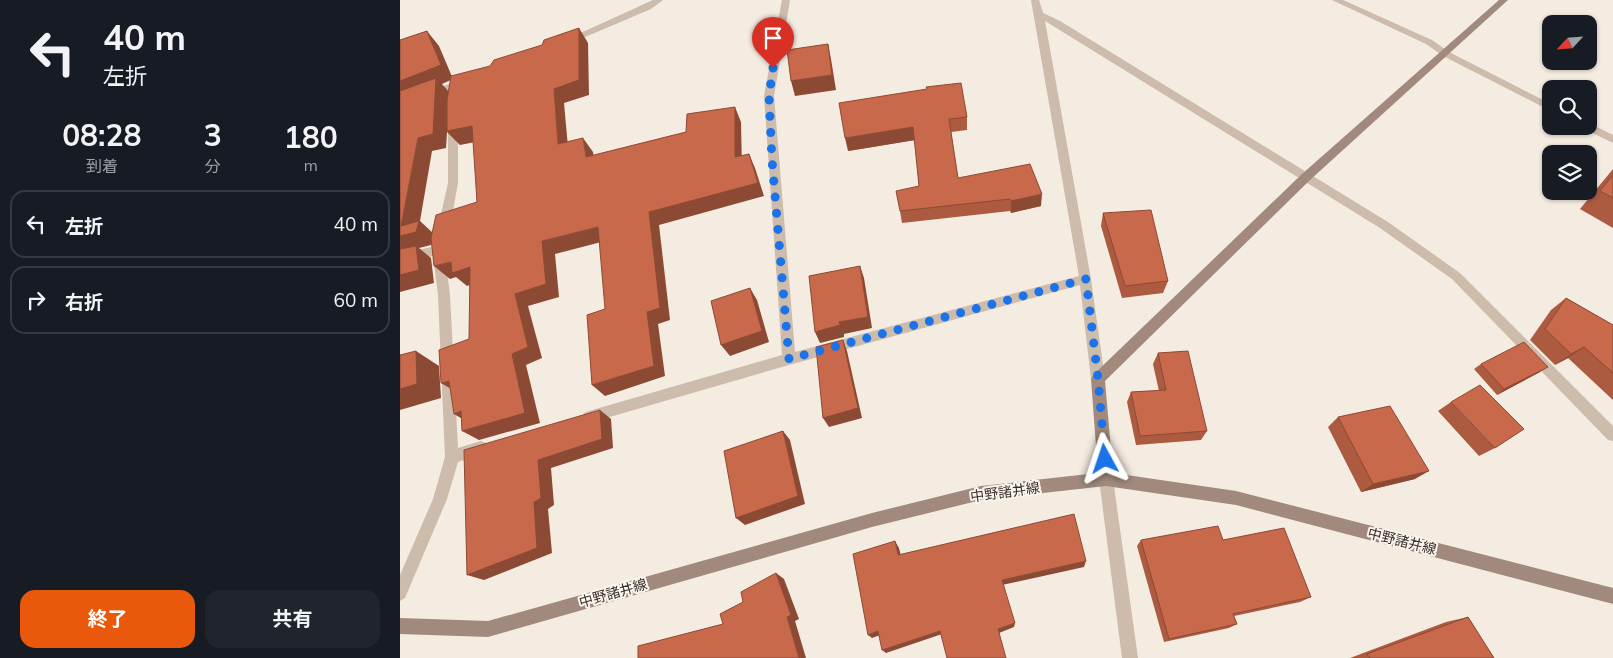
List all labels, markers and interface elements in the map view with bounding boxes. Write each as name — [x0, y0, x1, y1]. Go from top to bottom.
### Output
text: 40 m — [103, 15, 186, 59]
north arrow — [1542, 15, 1598, 70]
map controls — [1542, 15, 1597, 200]
pin — [752, 17, 794, 68]
icon: left — [20, 20, 85, 85]
icon: arrive — [759, 24, 787, 52]
text: 左折 — [103, 62, 147, 90]
button: search — [1542, 80, 1597, 135]
text: 08:28 — [62, 116, 142, 154]
text: 3 — [204, 116, 222, 154]
text: 180 — [284, 118, 338, 156]
button: layers — [1542, 145, 1597, 200]
text: m — [304, 155, 318, 175]
text: 到着 — [86, 156, 118, 176]
text: 分 — [205, 156, 221, 176]
icon: left — [22, 210, 50, 238]
text: 40 m — [334, 212, 378, 236]
text: 左折 — [65, 214, 103, 238]
icon: right — [22, 286, 50, 314]
text: 60 m — [334, 288, 378, 312]
text: 右折 — [65, 290, 103, 314]
position arrow — [1078, 432, 1130, 484]
street label: 中野諸井線 — [969, 478, 1041, 506]
street label: 中野諸井線 — [1366, 524, 1438, 558]
street label: 中野諸井線 — [577, 575, 649, 611]
button: 終了 — [20, 590, 195, 648]
button: 共有 — [205, 590, 380, 648]

